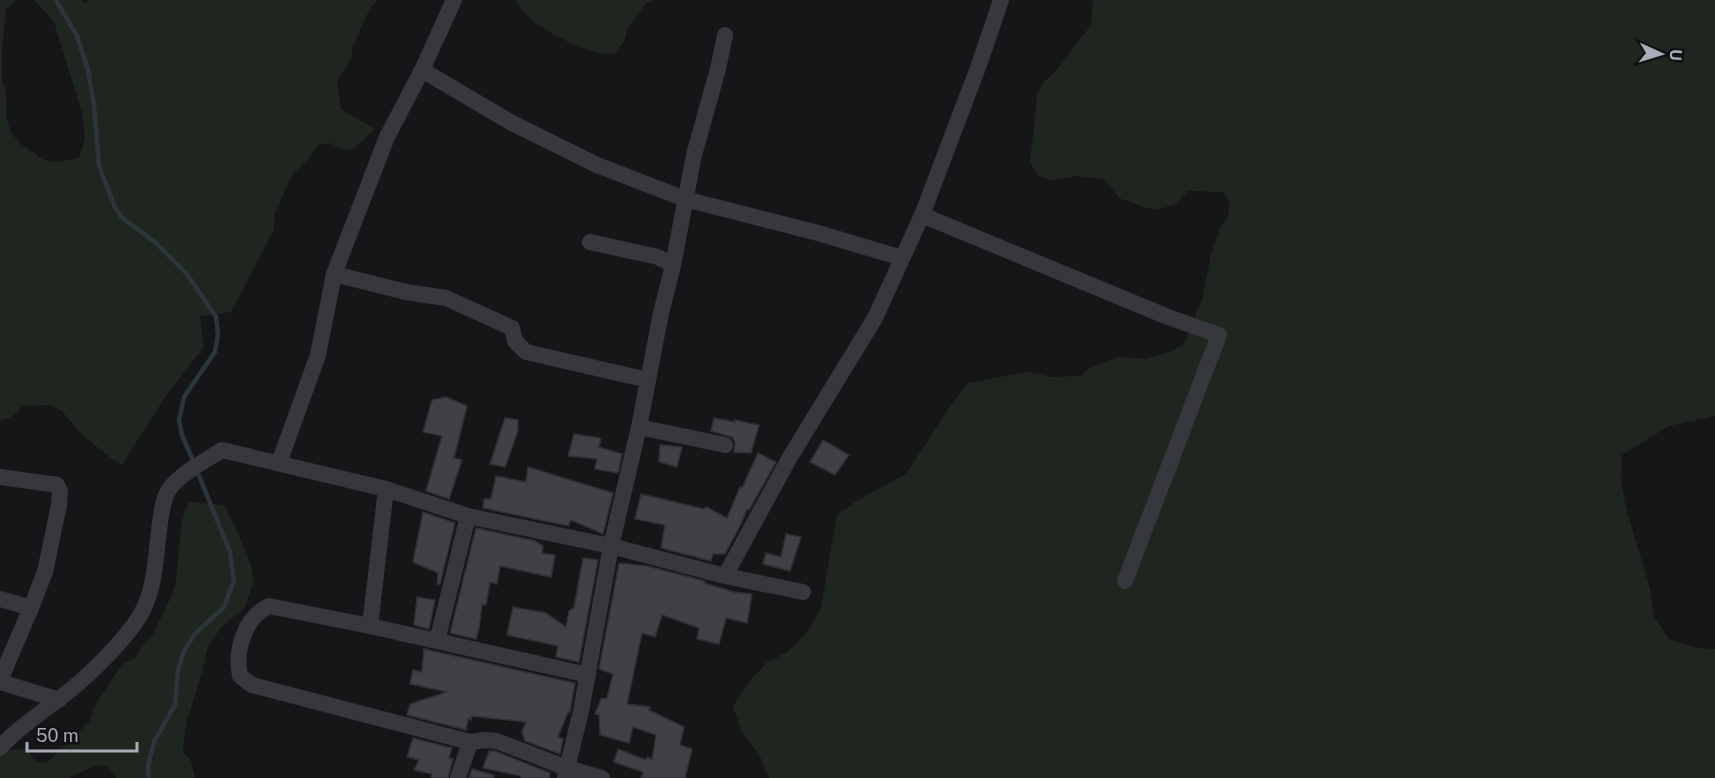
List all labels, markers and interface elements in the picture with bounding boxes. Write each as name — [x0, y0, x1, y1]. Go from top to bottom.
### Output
north arrow — [1631, 24, 1691, 84]
text: U — [1666, 49, 1685, 61]
scale bar — [27, 715, 136, 753]
text: 50 m — [36, 725, 79, 746]

